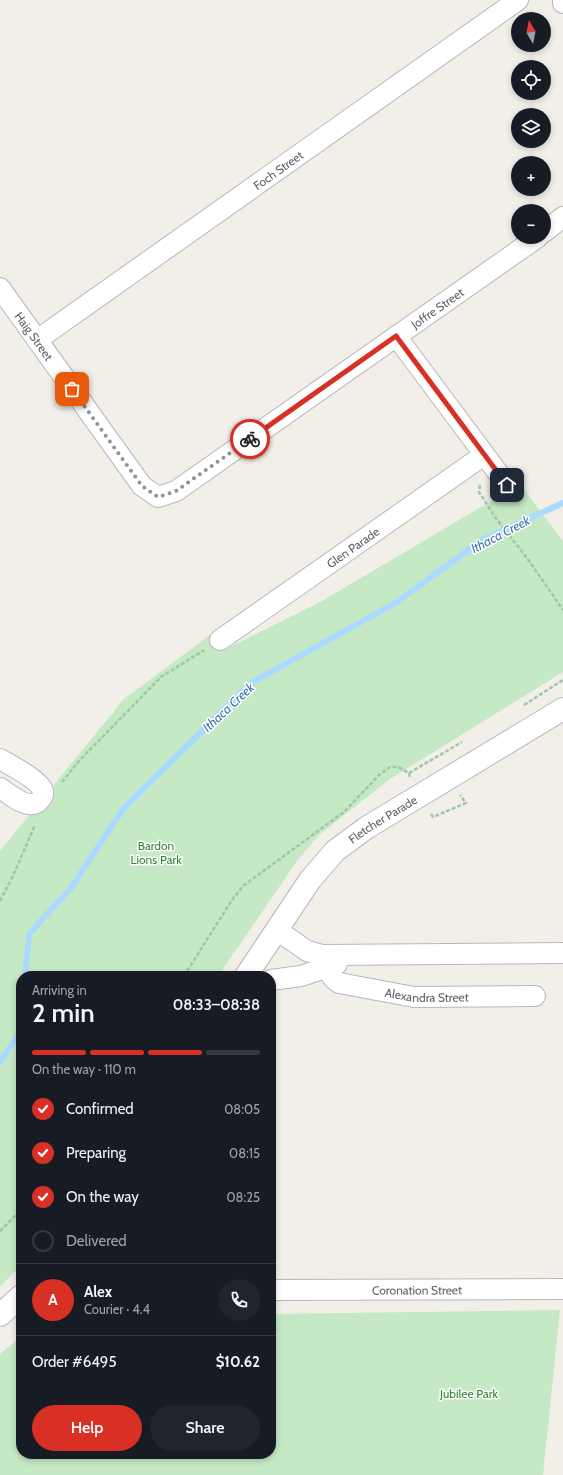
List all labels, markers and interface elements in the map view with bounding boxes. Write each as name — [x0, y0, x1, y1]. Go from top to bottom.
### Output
north arrow — [511, 12, 551, 52]
map controls — [511, 12, 551, 244]
button: locate — [511, 60, 551, 100]
button: layers — [511, 108, 551, 148]
street label: Foch Street — [250, 147, 306, 193]
button: + — [511, 156, 551, 196]
button: − — [511, 204, 551, 244]
street label: Joffre Street — [407, 284, 466, 332]
street label: Haig Street — [12, 309, 57, 363]
pin — [55, 372, 89, 406]
icon: bag — [61, 378, 83, 400]
courier — [230, 419, 270, 459]
icon: bike — [239, 428, 261, 450]
pin — [490, 468, 524, 502]
icon: home — [496, 474, 518, 496]
water label: Ithaca Creek — [468, 512, 533, 556]
street label: Glen Parade — [323, 523, 382, 571]
water label: Ithaca Creek — [199, 679, 257, 735]
street label: Fletcher Parade — [345, 792, 420, 846]
park label: Bardon Lions Park — [130, 838, 182, 867]
text: Arriving in — [32, 982, 87, 998]
street label: Alexandra Street — [384, 984, 469, 1005]
text: 08:33–08:38 — [173, 996, 260, 1014]
text: 2 min — [32, 997, 95, 1029]
text: On the way · 110 m — [32, 1061, 136, 1077]
icon: check — [32, 1098, 54, 1120]
text: Confirmed — [66, 1100, 134, 1118]
text: 08:05 — [224, 1101, 260, 1117]
icon: check — [32, 1142, 54, 1164]
text: Preparing — [66, 1144, 126, 1162]
text: 08:15 — [229, 1145, 260, 1161]
icon: check — [32, 1186, 54, 1208]
text: On the way — [66, 1188, 139, 1206]
text: 08:25 — [226, 1189, 260, 1205]
text: Delivered — [66, 1232, 127, 1250]
button: phone — [218, 1279, 260, 1321]
street label: Coronation Street — [372, 1282, 462, 1297]
text: Alex — [84, 1283, 112, 1301]
text: A — [48, 1291, 58, 1309]
text: Courier · 4.4 — [84, 1301, 150, 1317]
text: Order #6495 — [32, 1353, 117, 1371]
text: $10.62 — [216, 1353, 260, 1371]
park label: Jubilee Park — [439, 1386, 499, 1401]
button: Help — [32, 1405, 142, 1451]
button: Share — [150, 1405, 260, 1451]

